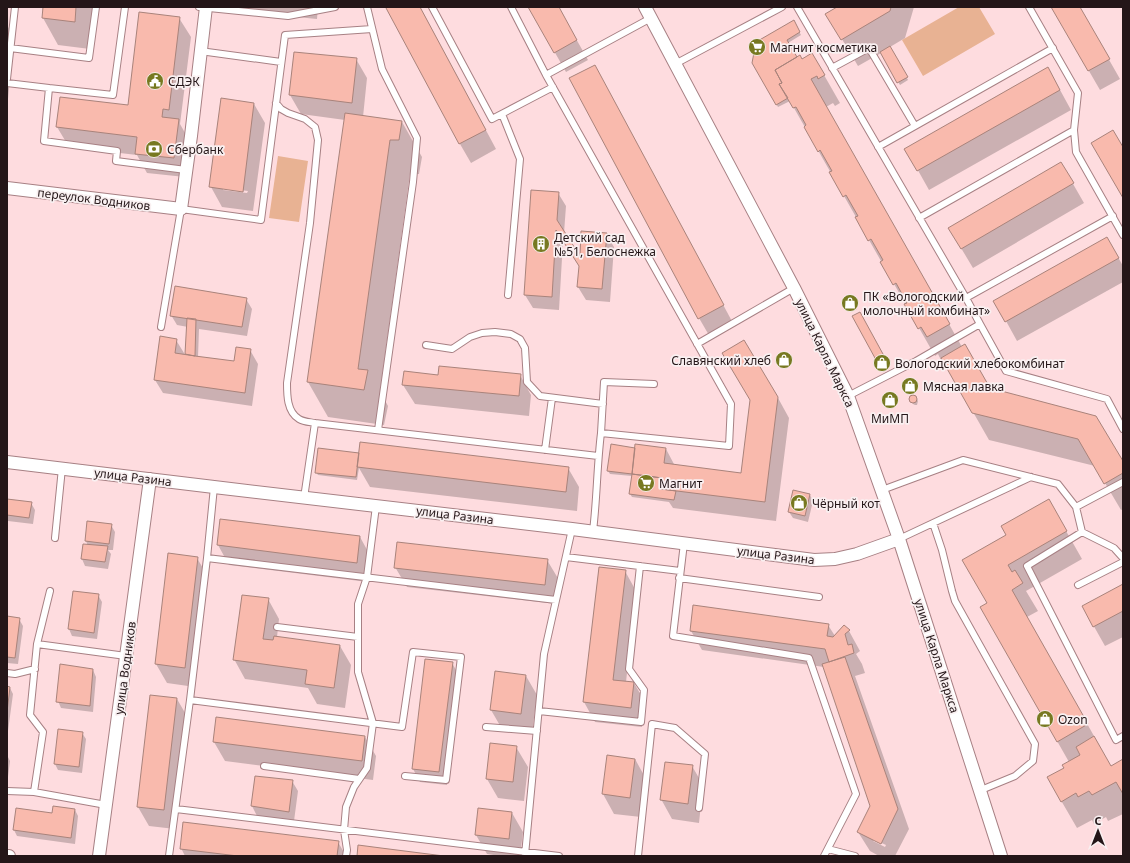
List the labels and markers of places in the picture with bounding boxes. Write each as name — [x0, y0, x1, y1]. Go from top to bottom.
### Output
supermarket icon: Магнит косметика — [747, 37, 767, 57]
place label: Магнит косметика — [770, 39, 877, 56]
public building icon: СДЭК — [145, 71, 165, 91]
place label: СДЭК — [168, 73, 200, 90]
bank icon: Сбербанк — [144, 139, 164, 159]
place label: Сбербанк — [167, 141, 224, 158]
place label: Детский сад №51, Белоснежка — [554, 229, 656, 260]
building icon: Детский сад №51, Белоснежка — [531, 234, 551, 254]
place label: ПК «Вологодский молочный комбинат» — [863, 288, 990, 319]
shop icon: ПК «Вологодский молочный комбинат» — [840, 293, 860, 313]
shop icon: Славянский хлеб — [774, 350, 794, 370]
place label: Славянский хлеб — [671, 352, 771, 369]
shop icon: Вологодский хлебокомбинат — [872, 353, 892, 373]
place label: Вологодский хлебокомбинат — [895, 355, 1065, 372]
shop icon: Мясная лавка — [900, 376, 920, 396]
place label: Мясная лавка — [923, 378, 1004, 395]
shop icon: МиМП — [880, 390, 900, 410]
place label: МиМП — [871, 410, 909, 427]
supermarket icon: Магнит — [636, 473, 656, 493]
place label: Магнит — [659, 475, 703, 492]
shop icon: Чёрный кот — [789, 493, 809, 513]
place label: Чёрный кот — [812, 495, 880, 512]
shop icon: Ozon — [1035, 709, 1055, 729]
place label: Ozon — [1058, 711, 1088, 728]

